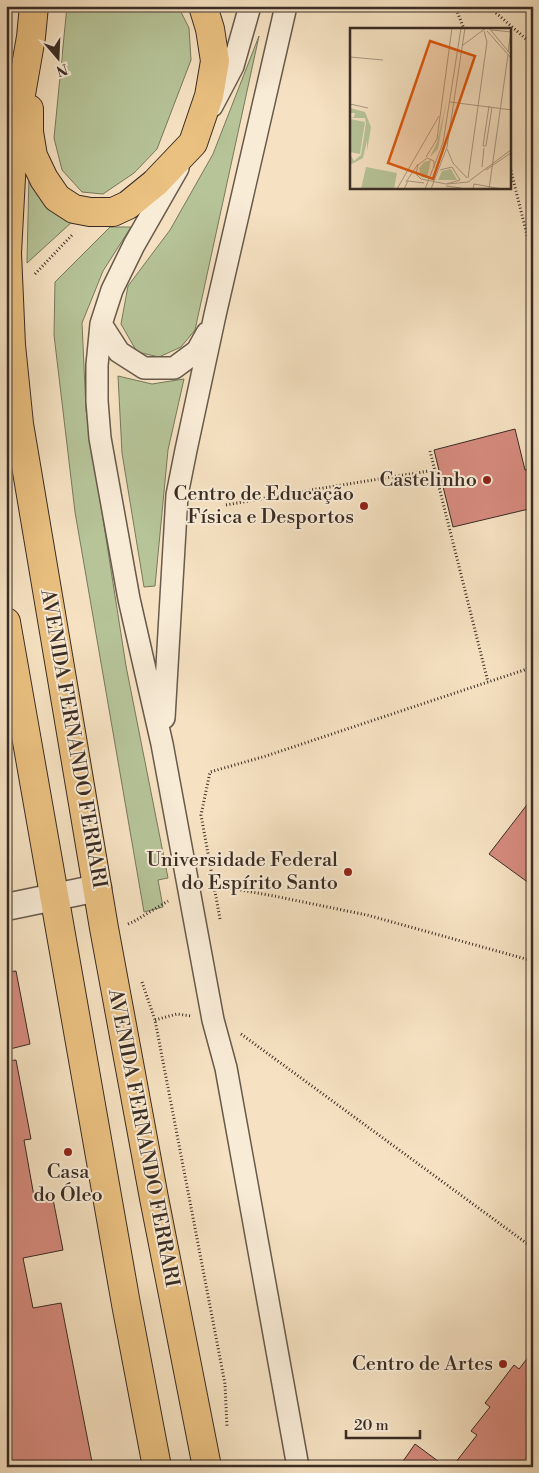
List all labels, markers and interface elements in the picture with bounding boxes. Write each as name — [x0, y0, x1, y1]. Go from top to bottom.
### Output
inset map — [350, 28, 512, 189]
north arrow — [32, 32, 82, 82]
text: N — [54, 59, 70, 80]
place label: Castelinho — [380, 468, 477, 493]
marker: Castelinho — [481, 474, 493, 486]
place label: Centro de Educação Física e Desportos — [174, 482, 354, 530]
marker: Centro de Educação Física e Desportos — [358, 500, 370, 512]
street label: AVENIDA FERNANDO FERRARI — [34, 586, 112, 891]
place label: Universidade Federal do Espírito Santo — [146, 848, 338, 896]
marker: Universidade Federal do Espírito Santo — [342, 866, 354, 878]
street label: AVENIDA FERNANDO FERRARI — [102, 986, 184, 1290]
marker: Casa do Óleo — [62, 1146, 74, 1158]
place label: Casa do Óleo — [33, 1160, 103, 1208]
place label: Centro de Artes — [352, 1352, 493, 1377]
marker: Centro de Artes — [497, 1358, 509, 1370]
scale bar — [346, 1408, 420, 1440]
text: 20 m — [354, 1416, 389, 1435]

